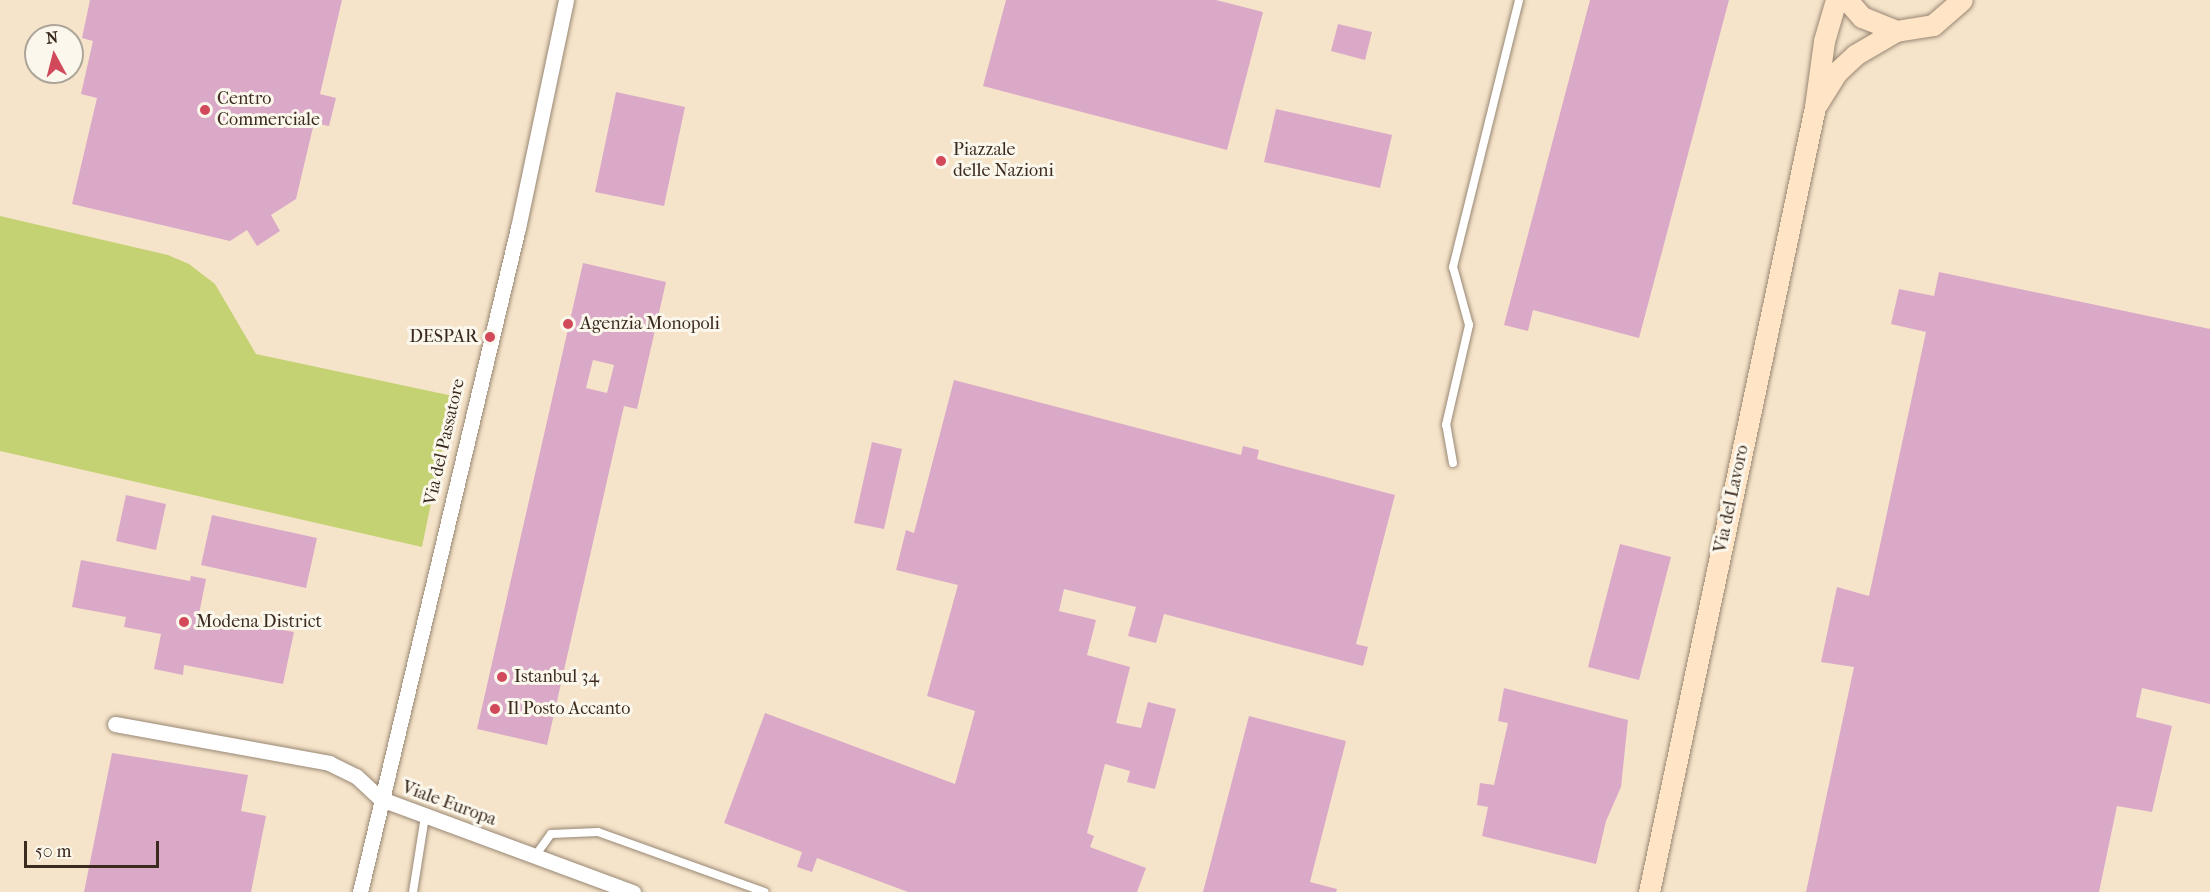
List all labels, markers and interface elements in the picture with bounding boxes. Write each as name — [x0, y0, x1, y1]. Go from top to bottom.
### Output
north arrow — [24, 24, 84, 84]
text: N — [45, 27, 59, 48]
place label: Centro Commerciale — [217, 89, 320, 132]
marker: Centro Commerciale — [198, 103, 212, 117]
place label: Piazzale delle Nazioni — [953, 140, 1054, 182]
marker: Piazzale delle Nazioni — [934, 154, 948, 168]
place label: Agenzia Monopoli — [580, 313, 720, 335]
marker: Agenzia Monopoli — [561, 317, 575, 331]
place label: DESPAR — [409, 326, 478, 348]
marker: DESPAR — [483, 330, 497, 344]
street label: Via del Passatore — [420, 377, 470, 507]
street label: Via del Lavoro — [1710, 443, 1754, 555]
place label: Modena District — [196, 611, 322, 633]
marker: Modena District — [177, 615, 191, 629]
place label: Istanbul 34 — [514, 666, 599, 688]
marker: Istanbul 34 — [495, 670, 509, 684]
place label: Il Posto Accanto — [507, 698, 630, 720]
marker: Il Posto Accanto — [488, 702, 502, 716]
street label: Viale Europa — [399, 777, 499, 831]
scale bar — [27, 829, 162, 867]
text: 50 m — [35, 841, 71, 862]

